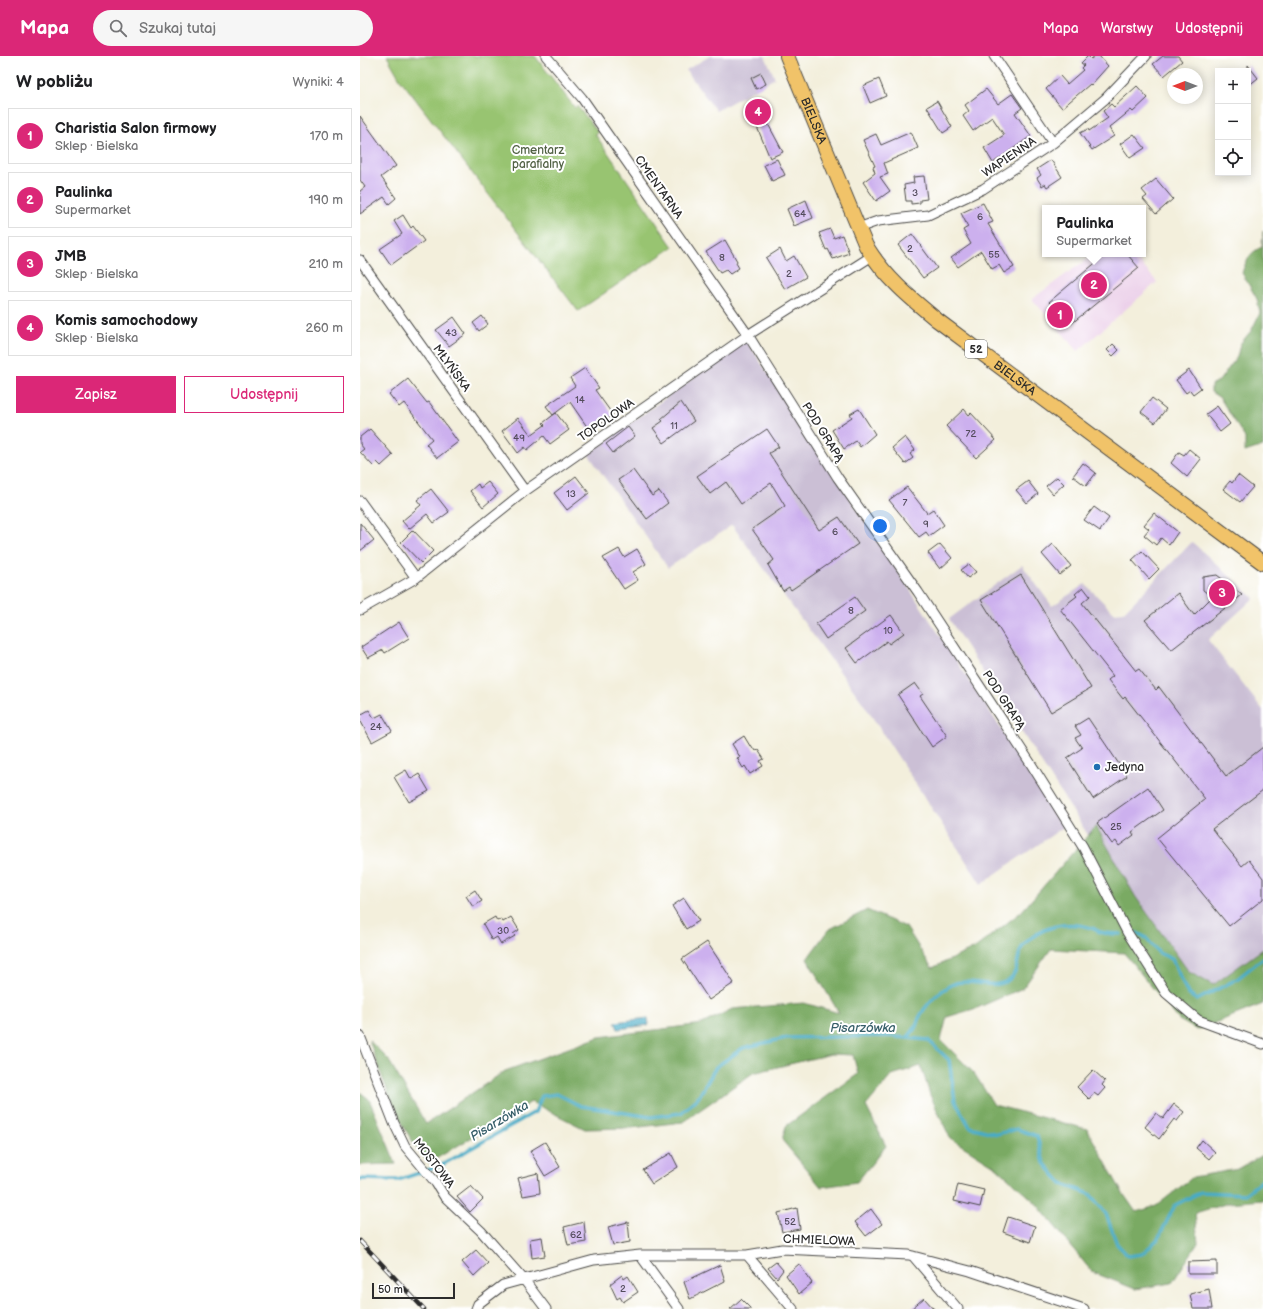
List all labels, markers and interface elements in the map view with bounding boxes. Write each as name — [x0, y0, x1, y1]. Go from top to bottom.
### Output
search box — [93, 10, 373, 46]
text: Mapa — [20, 17, 69, 40]
icon: search — [107, 17, 129, 39]
text: Szukaj tutaj — [139, 19, 216, 38]
text: Mapa — [1043, 20, 1079, 37]
text: Warstwy — [1101, 20, 1153, 37]
text: Udostępnij — [1175, 20, 1243, 37]
north arrow — [1167, 68, 1203, 104]
map controls — [1215, 68, 1251, 176]
button: + — [1215, 68, 1251, 104]
text: W pobliżu — [16, 72, 93, 92]
text: Wyniki: 4 — [293, 74, 344, 90]
street label: BIELSKA — [797, 95, 830, 147]
pin: 4 — [745, 97, 771, 127]
button: − — [1215, 104, 1251, 140]
text: Charistia Salon firmowy — [55, 119, 216, 138]
text: 1 — [27, 128, 33, 144]
text: 170 m — [310, 128, 343, 144]
street label: WAPIENNA — [979, 134, 1040, 181]
text: Sklep · Bielska — [55, 138, 138, 154]
button: locate — [1215, 140, 1251, 176]
park label: Cmentarz parafialny — [512, 143, 565, 172]
street label: CMENTARNA — [631, 153, 686, 222]
text: Paulinka — [55, 183, 113, 202]
house number: 3 — [912, 187, 918, 199]
text: 2 — [26, 192, 34, 208]
text: 190 m — [309, 192, 343, 208]
text: Supermarket — [55, 202, 131, 218]
popup — [1042, 205, 1146, 257]
house number: 64 — [794, 208, 806, 220]
house number: 6 — [977, 211, 983, 223]
text: Paulinka — [1056, 214, 1114, 233]
text: Supermarket — [1056, 233, 1132, 249]
house number: 2 — [907, 243, 913, 255]
text: JMB — [55, 247, 87, 266]
house number: 55 — [988, 249, 1000, 261]
house number: 8 — [719, 252, 725, 264]
text: 3 — [26, 256, 34, 272]
text: 210 m — [309, 256, 343, 272]
text: Sklep · Bielska — [55, 266, 138, 282]
house number: 2 — [786, 268, 792, 280]
pin: 2 — [1081, 270, 1107, 300]
pin: 1 — [1047, 300, 1073, 330]
text: Komis samochodowy — [55, 311, 198, 330]
text: 4 — [26, 320, 34, 336]
text: 260 m — [305, 320, 343, 336]
house number: 43 — [445, 327, 457, 339]
text: Sklep · Bielska — [55, 330, 138, 346]
road number: 52 — [965, 340, 987, 358]
street label: MŁYŃSKA — [429, 341, 476, 395]
street label: BIELSKA — [990, 358, 1039, 400]
button: Zapisz — [16, 376, 176, 413]
button: Udostępnij — [184, 376, 344, 413]
house number: 14 — [575, 394, 585, 406]
street label: TOPOLOWA — [575, 395, 638, 445]
street label: POD GRAPĄ — [798, 400, 847, 465]
house number: 11 — [670, 420, 678, 432]
house number: 72 — [966, 428, 977, 440]
house number: 49 — [513, 432, 525, 444]
house number: 13 — [566, 488, 576, 500]
house number: 7 — [903, 497, 908, 509]
your location — [870, 516, 890, 536]
house number: 9 — [923, 518, 929, 530]
house number: 6 — [832, 526, 838, 538]
pin: 3 — [1209, 578, 1235, 608]
house number: 8 — [848, 605, 854, 617]
house number: 10 — [883, 625, 893, 637]
street label: POD GRAPĄ — [979, 668, 1029, 733]
house number: 24 — [370, 721, 382, 733]
place label: Jedyna — [1105, 760, 1144, 775]
marker: Jedyna — [1092, 762, 1102, 772]
house number: 25 — [1110, 821, 1122, 833]
house number: 30 — [497, 925, 509, 937]
water label: Pisarzówka — [830, 1020, 896, 1036]
water label: Pisarzówka — [467, 1097, 532, 1145]
street label: MOSTOWA — [409, 1135, 458, 1192]
house number: 52 — [784, 1216, 796, 1228]
house number: 62 — [570, 1229, 582, 1241]
street label: CHMIELOWA — [783, 1232, 856, 1249]
scale bar — [372, 1281, 455, 1300]
text: 50 m — [378, 1283, 403, 1296]
house number: 2 — [620, 1283, 626, 1295]

